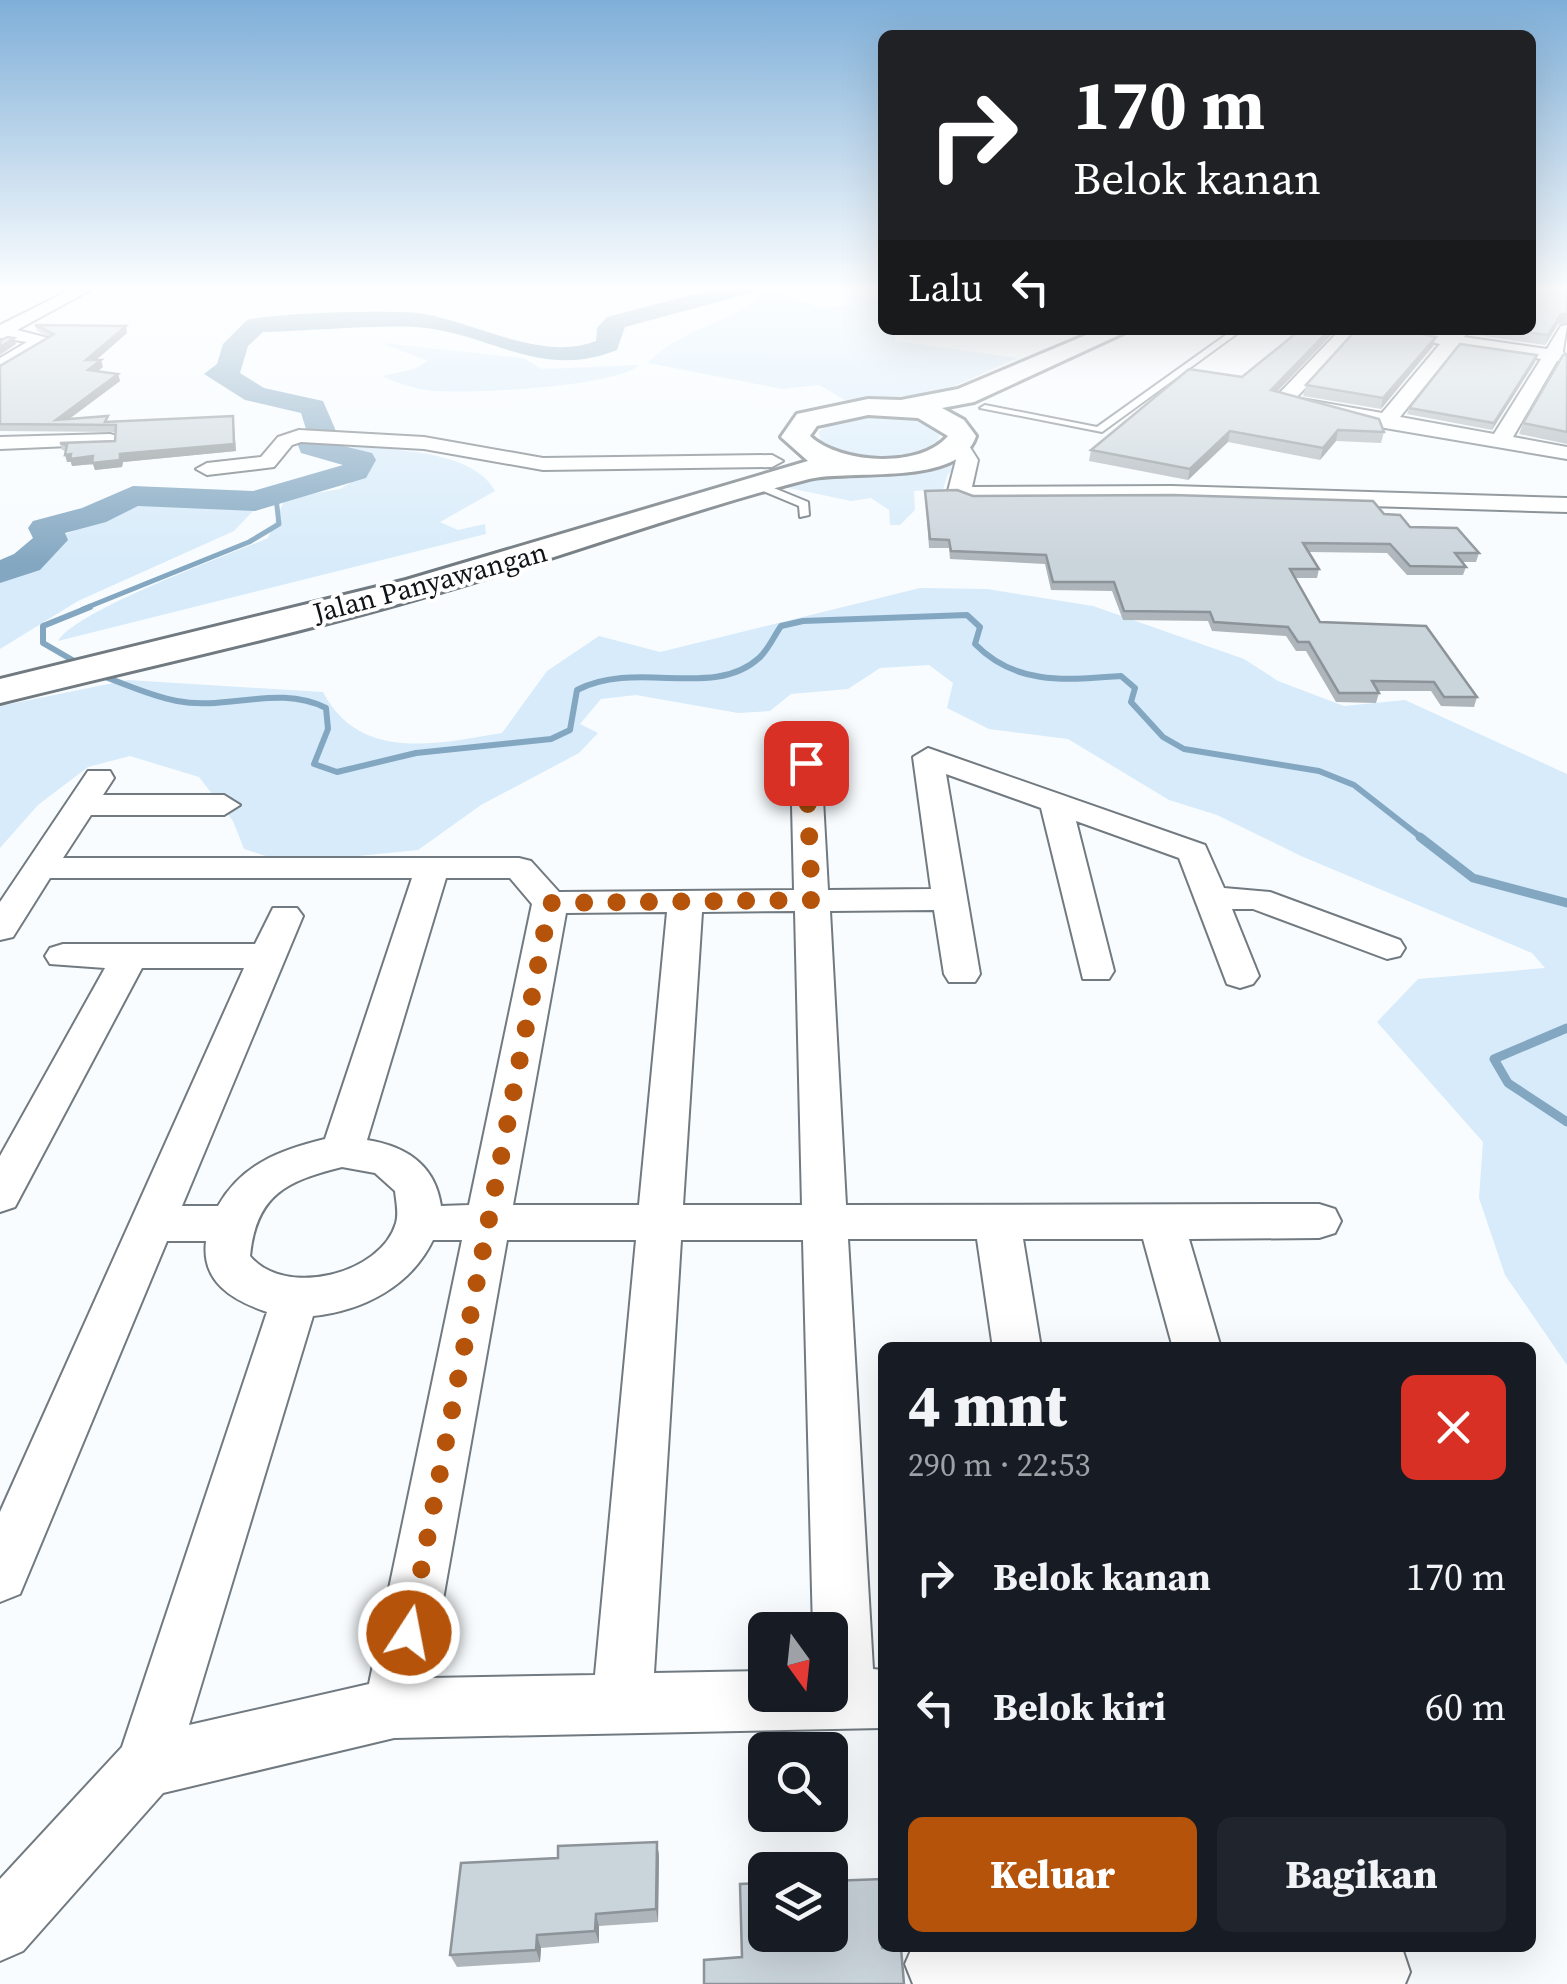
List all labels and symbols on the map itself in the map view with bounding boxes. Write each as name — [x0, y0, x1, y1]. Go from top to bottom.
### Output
street label: Jalan Panyawangan — [308, 532, 551, 632]
pin — [764, 721, 849, 806]
position arrow — [357, 1581, 461, 1685]
north arrow — [748, 1612, 848, 1712]

